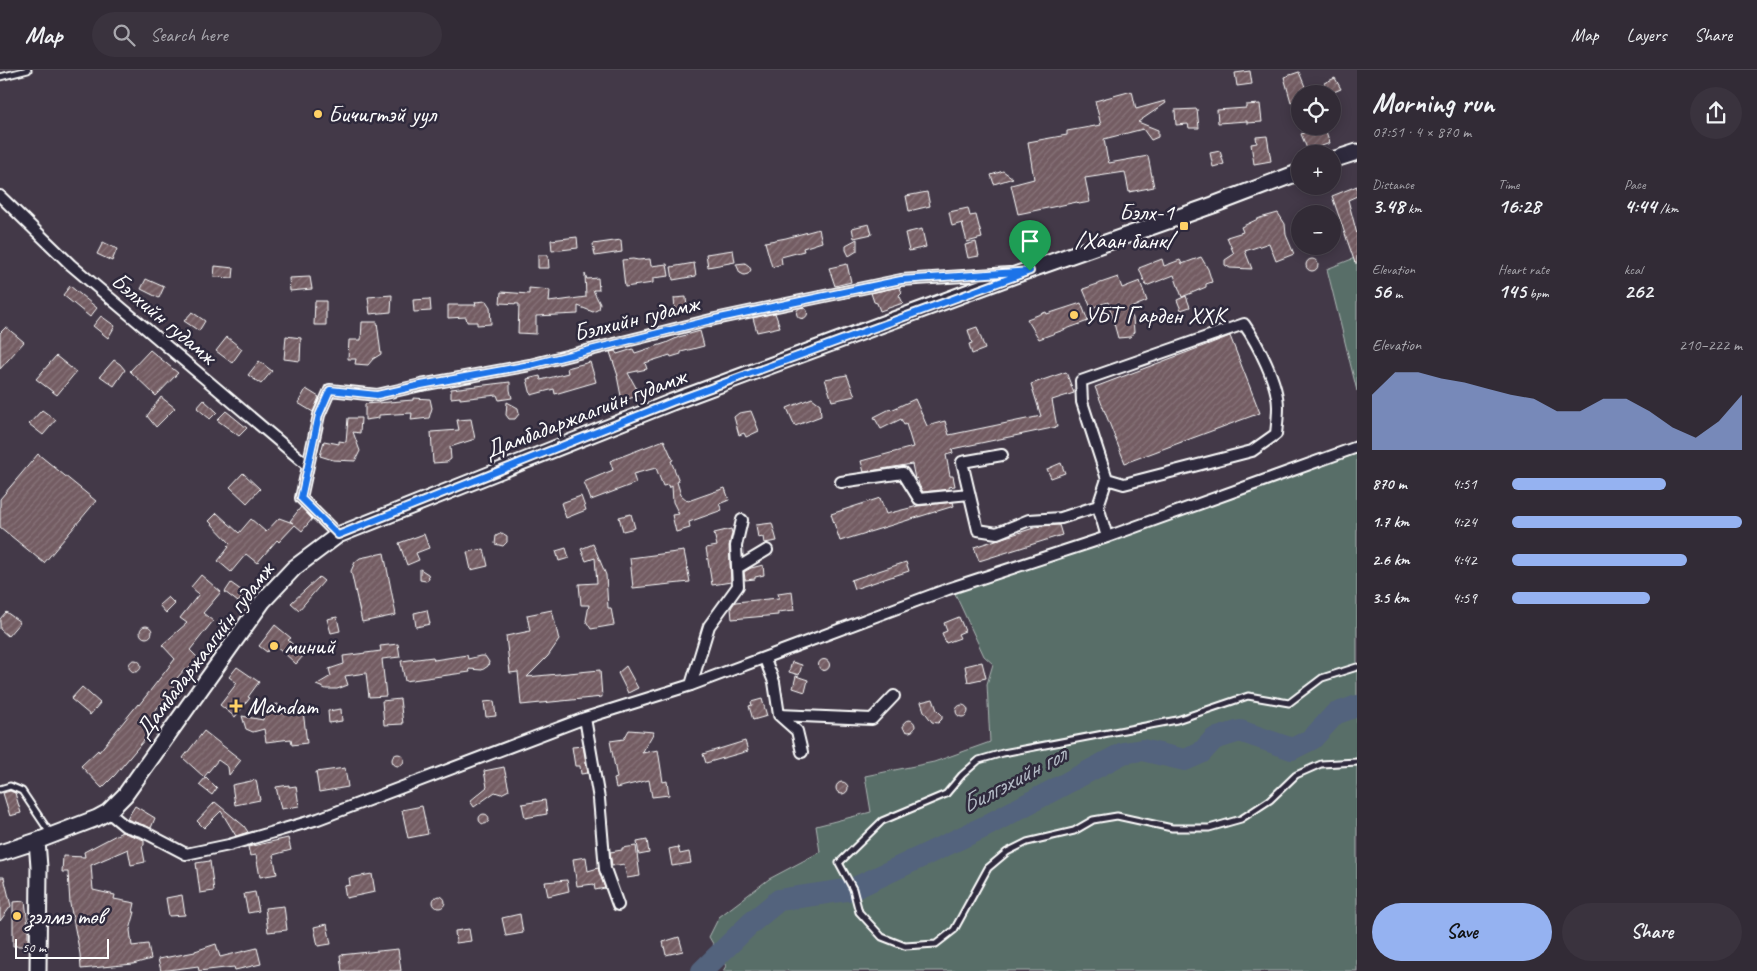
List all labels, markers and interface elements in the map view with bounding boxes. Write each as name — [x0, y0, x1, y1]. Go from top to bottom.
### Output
search box — [92, 12, 442, 57]
text: Map — [25, 20, 62, 50]
icon: search — [110, 21, 138, 49]
text: Search here — [150, 23, 228, 47]
text: Map — [1571, 24, 1599, 46]
text: Layers — [1627, 24, 1666, 46]
text: Share — [1694, 24, 1732, 46]
map controls — [1291, 85, 1341, 255]
button: locate — [1291, 85, 1341, 135]
text: Morning run — [1372, 85, 1494, 120]
button: share — [1690, 87, 1742, 139]
place label: Бичигтэй уул — [328, 99, 437, 129]
marker: Бичигтэй уул — [312, 108, 324, 120]
text: 07:51 · 4 × 870 m — [1372, 122, 1471, 142]
button: + — [1291, 145, 1341, 195]
text: Distance — [1372, 176, 1414, 193]
text: Time — [1498, 176, 1519, 193]
text: Pace — [1624, 176, 1646, 193]
text: 3.48 — [1372, 193, 1405, 219]
text: 16:28 — [1498, 193, 1540, 219]
text: 4:44 — [1624, 193, 1657, 219]
place label: Бэлх-1 /Хаан банк/ — [1075, 197, 1179, 255]
text: km — [1405, 200, 1422, 217]
text: /km — [1657, 200, 1678, 217]
button: − — [1291, 205, 1341, 255]
pin — [1009, 220, 1051, 271]
marker: Бэлх-1 /Хаан банк/ — [1178, 220, 1190, 232]
icon: arrive — [1016, 227, 1044, 255]
text: Elevation — [1372, 261, 1415, 278]
text: Heart rate — [1498, 261, 1549, 278]
text: kcal — [1624, 261, 1643, 278]
street label: Бэлхийн гудамж — [105, 265, 225, 372]
text: 56 — [1372, 278, 1391, 304]
text: 145 — [1498, 278, 1526, 304]
text: 262 — [1624, 278, 1653, 304]
text: m — [1391, 285, 1402, 302]
text: bpm — [1526, 285, 1549, 302]
street label: Бэлхийн гудамж — [570, 287, 704, 348]
place label: УБТ Гарден ХХК — [1084, 300, 1229, 330]
marker: УБТ Гарден ХХК — [1068, 309, 1080, 321]
text: Elevation — [1372, 335, 1421, 355]
text: 210–222 m — [1679, 335, 1742, 355]
street label: Дамбадаржаагийн гудамж — [480, 360, 692, 465]
text: 870 m — [1372, 474, 1407, 494]
text: 4:51 — [1452, 474, 1477, 494]
text: 1.7 km — [1372, 512, 1409, 532]
text: 4:24 — [1452, 512, 1477, 532]
text: 2.6 km — [1372, 550, 1410, 570]
text: 4:42 — [1452, 550, 1477, 570]
street label: Дамбадаржаагийн гудамж — [128, 554, 282, 744]
text: 3.5 km — [1372, 588, 1409, 608]
text: 4:59 — [1452, 588, 1477, 608]
place label: миний — [284, 631, 337, 661]
marker: миний — [268, 640, 280, 652]
place label: Mandam — [247, 691, 319, 721]
marker: Mandam — [229, 699, 243, 713]
water label: Билгэхийн гол — [955, 737, 1074, 821]
place label: зэлмэ төв — [24, 901, 110, 932]
button: Save — [1372, 903, 1552, 961]
button: Share — [1562, 903, 1742, 961]
marker: зэлмэ төв — [11, 910, 23, 922]
scale bar — [15, 936, 109, 959]
text: 50 m — [22, 939, 46, 956]

